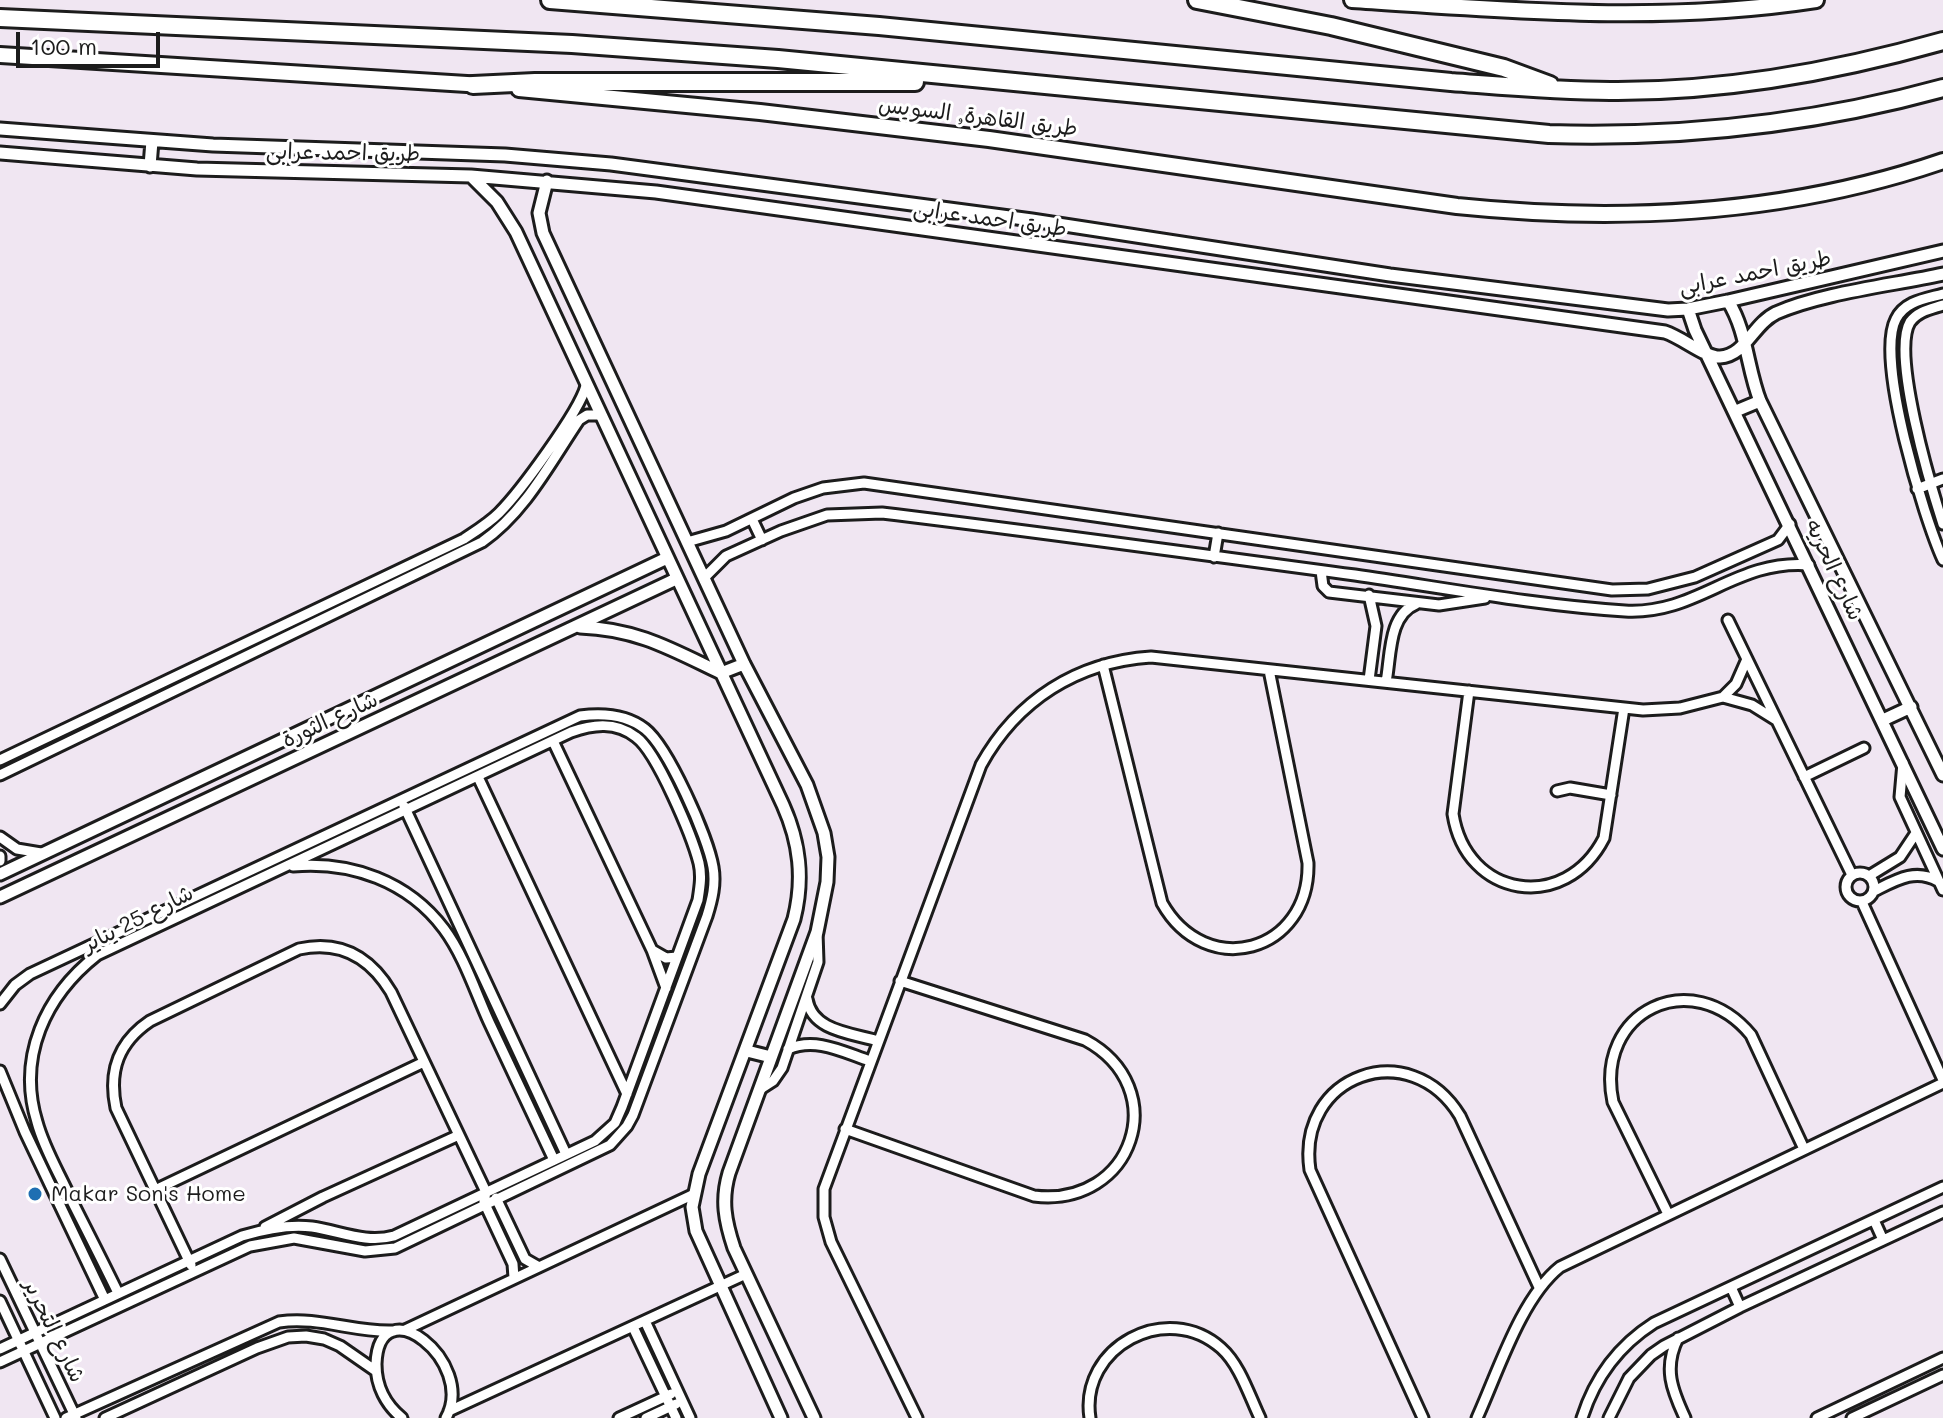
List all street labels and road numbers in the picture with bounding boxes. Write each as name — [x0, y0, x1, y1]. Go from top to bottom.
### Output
street label: طريق القاهرة, السويس — [877, 92, 1079, 142]
street label: طريق احمد عرابى — [266, 138, 420, 168]
street label: طريق احمد عرابى — [912, 195, 1068, 243]
street label: طريق احمد عرابى — [1677, 245, 1833, 301]
street label: شارع الحريه — [1799, 515, 1869, 625]
street label: شارع الثورة — [278, 686, 382, 754]
street label: شارع 25 يناير — [78, 880, 198, 958]
street label: شارع التحرير — [18, 1275, 90, 1387]

